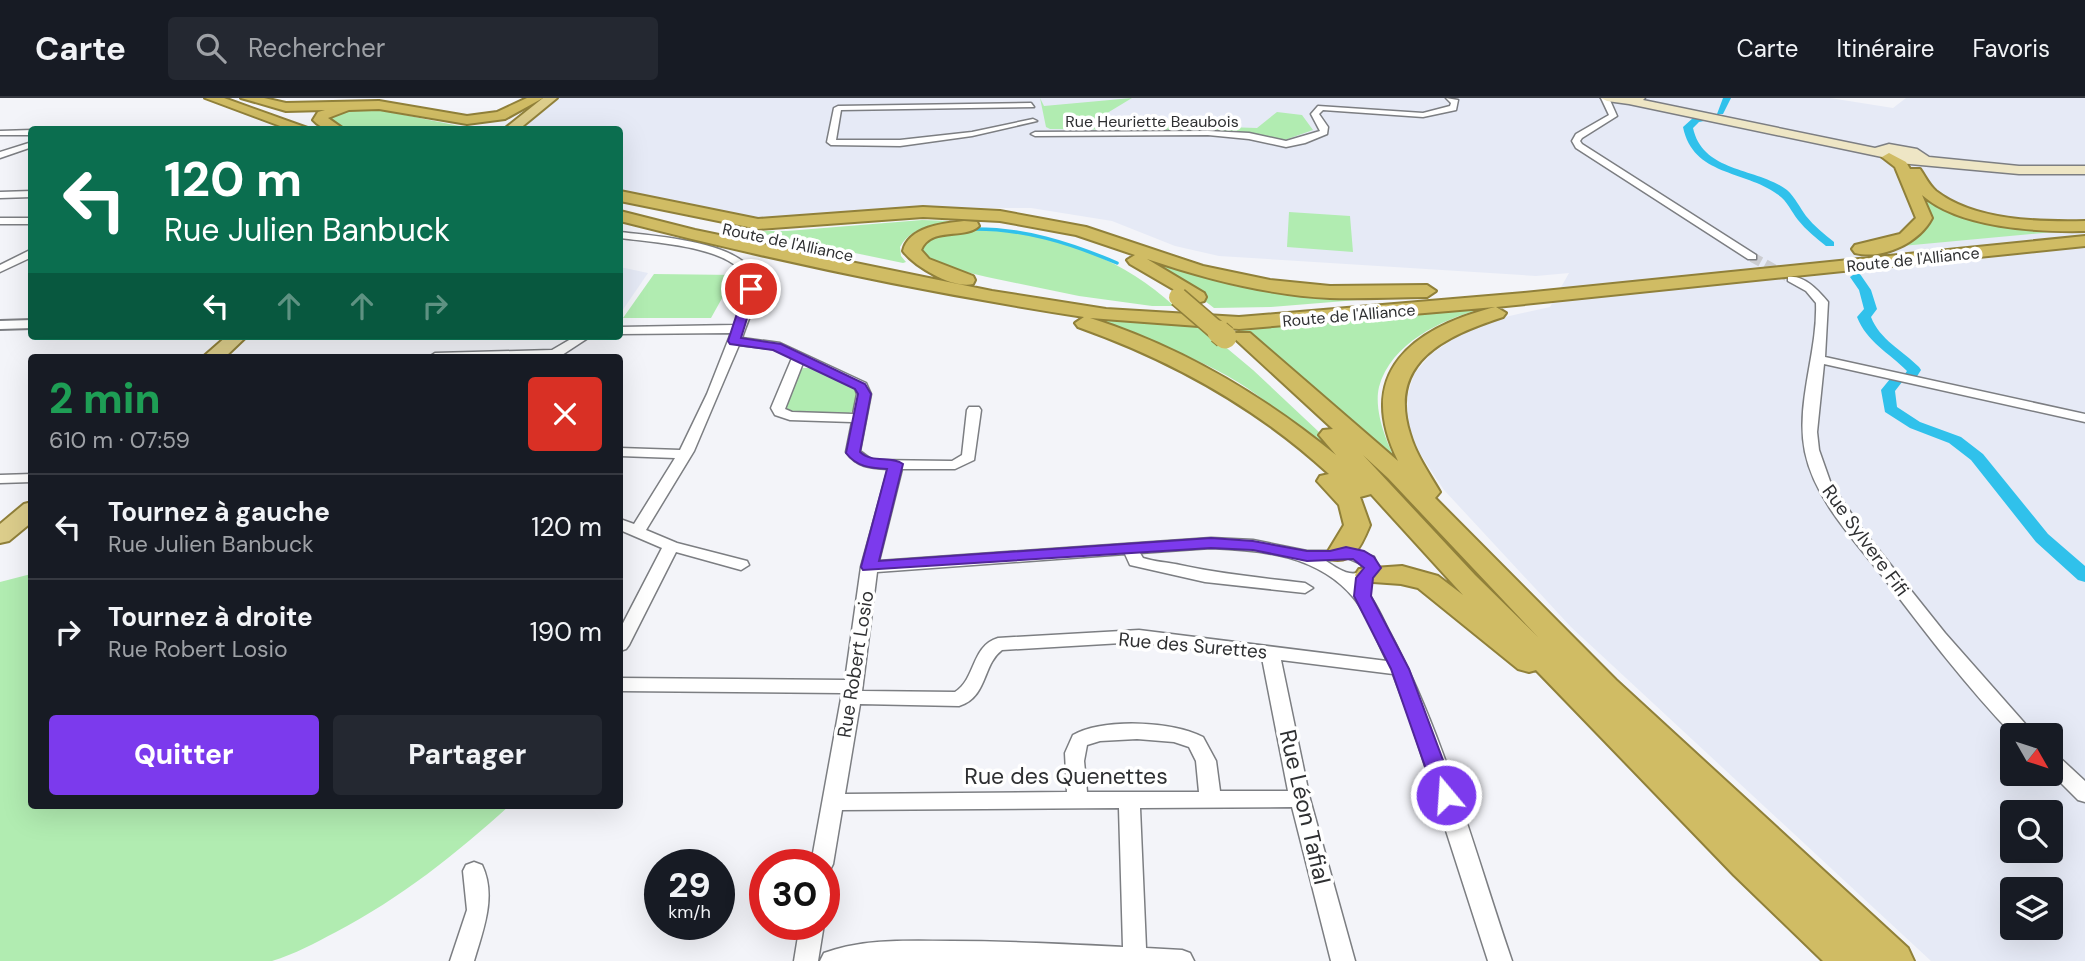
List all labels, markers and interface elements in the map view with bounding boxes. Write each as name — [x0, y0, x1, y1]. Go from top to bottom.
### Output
search box — [168, 17, 658, 80]
text: Carte — [35, 27, 126, 70]
icon: search — [192, 29, 230, 67]
text: Rechercher — [248, 31, 385, 65]
text: Carte — [1737, 33, 1798, 64]
text: Itinéraire — [1836, 33, 1934, 64]
text: Favoris — [1972, 33, 2050, 64]
street label: Rue Heuriette Beaubois — [1065, 111, 1239, 132]
text: 120 m — [164, 147, 302, 211]
icon: left — [49, 154, 140, 245]
text: Rue Julien Banbuck — [164, 209, 450, 251]
street label: Route de l'Alliance — [721, 218, 855, 267]
street label: Route de l'Alliance — [1846, 242, 1980, 277]
pin — [721, 259, 781, 319]
icon: arrive — [732, 270, 770, 308]
icon: left — [197, 287, 235, 325]
icon: ahead — [270, 287, 308, 325]
icon: ahead — [343, 287, 381, 325]
icon: right — [416, 287, 454, 325]
street label: Route de l'Alliance — [1282, 299, 1416, 332]
text: 2 min — [49, 371, 160, 426]
button: close — [528, 377, 602, 451]
text: 610 m · 07:59 — [49, 425, 190, 455]
street label: Rue Sylvere Fifi — [1817, 480, 1915, 601]
text: Tournez à gauche — [108, 495, 330, 529]
icon: left — [49, 508, 87, 546]
text: 120 m — [531, 510, 602, 544]
text: Rue Julien Banbuck — [108, 529, 314, 559]
street label: Rue Robert Losio — [832, 589, 879, 739]
text: Tournez à droite — [108, 600, 313, 634]
icon: right — [49, 613, 87, 651]
text: 190 m — [530, 615, 602, 649]
street label: Rue des Surettes — [1117, 627, 1268, 664]
text: Rue Robert Losio — [108, 634, 288, 664]
button: Quitter — [49, 715, 319, 795]
button: Partager — [333, 715, 602, 795]
north arrow — [2000, 723, 2063, 786]
map controls — [2000, 723, 2063, 940]
street label: Rue Léon Tafial — [1273, 727, 1337, 887]
position arrow — [1409, 758, 1483, 832]
street label: Rue des Quenettes — [964, 761, 1168, 791]
button: search — [2000, 800, 2063, 863]
speed limit sign: 30 — [749, 849, 840, 940]
text: 29 — [668, 862, 711, 908]
button: layers — [2000, 877, 2063, 940]
text: km/h — [668, 900, 711, 924]

